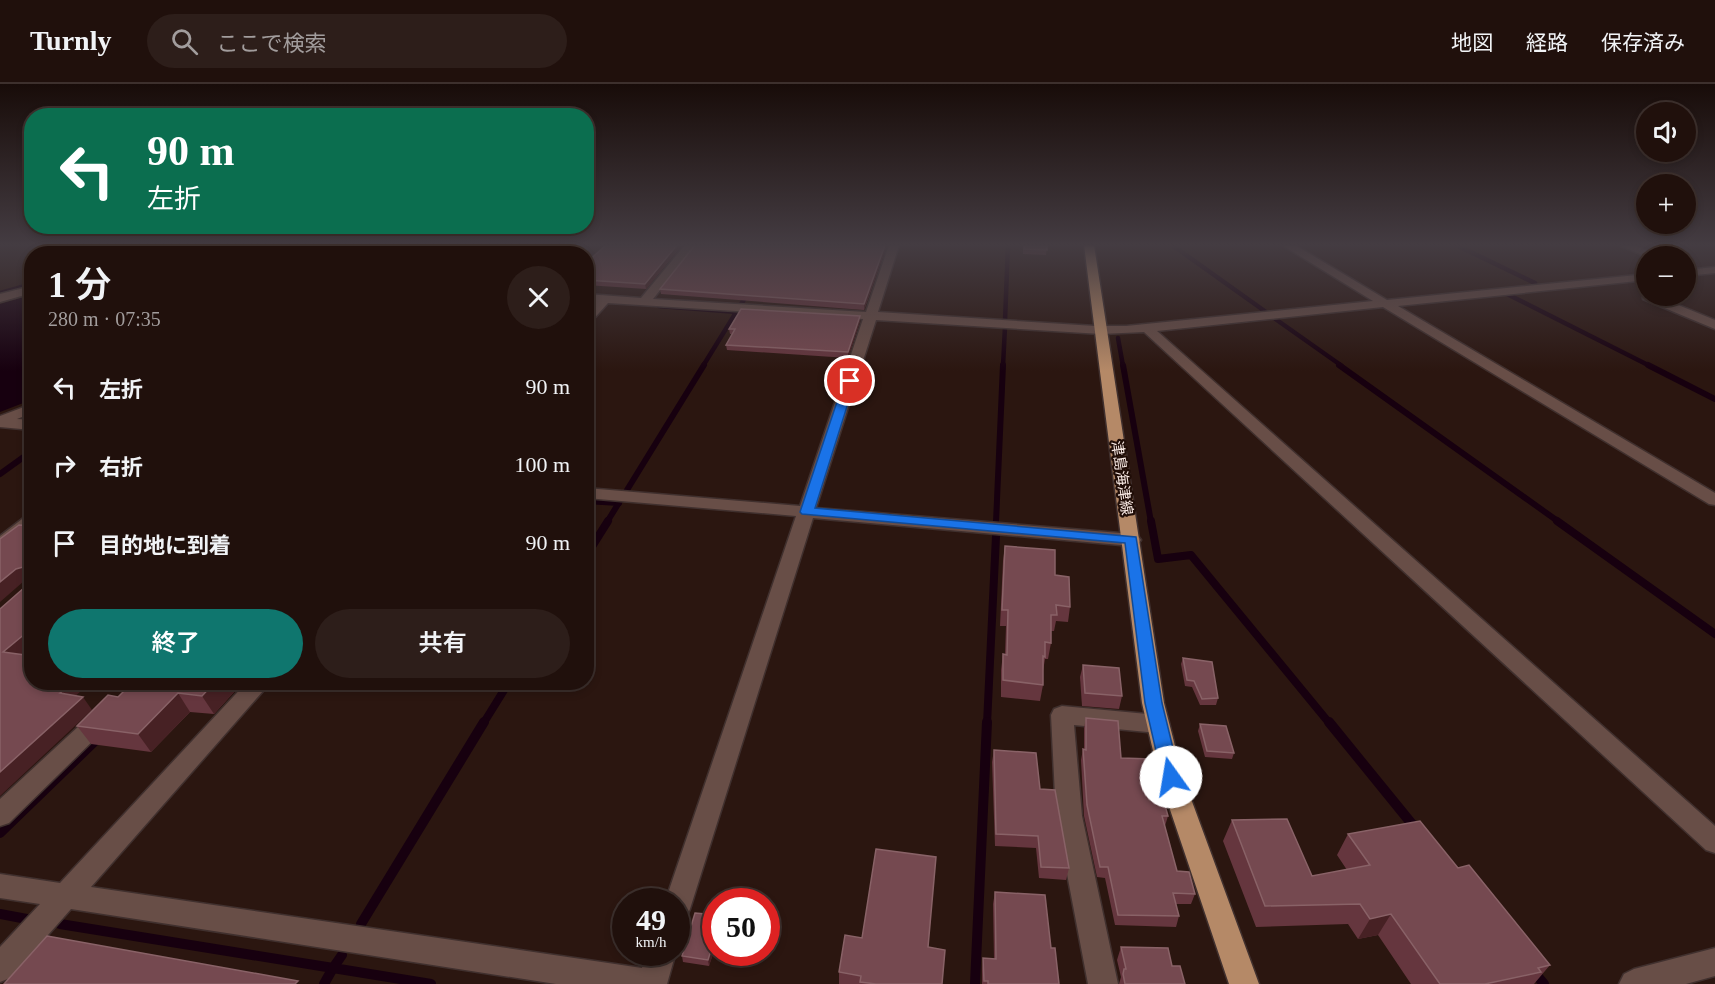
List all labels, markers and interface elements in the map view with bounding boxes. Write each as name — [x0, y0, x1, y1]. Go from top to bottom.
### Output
search box — [147, 14, 567, 68]
text: Turnly — [30, 25, 111, 56]
icon: search — [168, 25, 201, 58]
text: ここで検索 — [216, 31, 326, 56]
text: 地図 — [1451, 31, 1493, 55]
text: 経路 — [1526, 31, 1568, 55]
text: 保存済み — [1601, 31, 1685, 55]
map controls — [1636, 102, 1696, 306]
button: sound — [1636, 102, 1696, 162]
text: 90 m — [147, 128, 235, 174]
icon: left — [48, 132, 126, 210]
button: + — [1636, 174, 1696, 234]
text: 左折 — [147, 184, 201, 214]
button: − — [1636, 246, 1696, 306]
text: 1 分 — [48, 265, 111, 305]
button: close — [507, 266, 570, 329]
text: 280 m · 07:35 — [48, 308, 161, 330]
pin — [824, 355, 875, 406]
icon: arrive — [833, 364, 866, 397]
icon: left — [48, 371, 81, 404]
text: 90 m — [525, 374, 570, 399]
text: 左折 — [99, 377, 143, 402]
street label: 津島海津線 — [1109, 440, 1135, 516]
icon: right — [48, 449, 81, 482]
text: 100 m — [514, 452, 570, 477]
text: 右折 — [99, 455, 143, 480]
icon: arrive — [48, 527, 81, 560]
text: 90 m — [525, 530, 570, 555]
text: 目的地に到着 — [99, 533, 231, 558]
button: 終了 — [48, 609, 303, 678]
button: 共有 — [315, 609, 570, 678]
position arrow — [1139, 745, 1203, 809]
speed limit sign: 50 — [702, 888, 780, 966]
text: 49 — [636, 903, 666, 936]
text: km/h — [636, 934, 666, 950]

